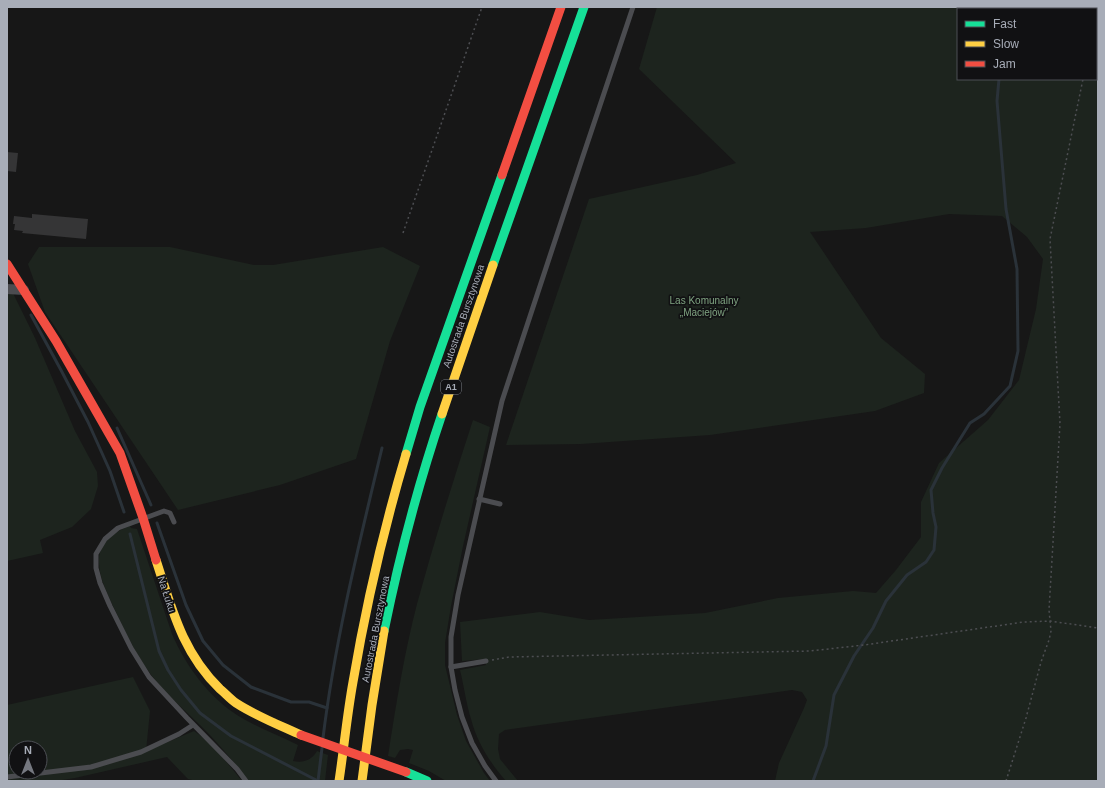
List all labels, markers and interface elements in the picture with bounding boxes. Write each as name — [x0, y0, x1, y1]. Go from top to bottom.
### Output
legend — [957, 8, 1097, 80]
text: Fast — [993, 17, 1017, 31]
text: Slow — [993, 37, 1019, 51]
text: Jam — [993, 57, 1016, 71]
street label: Autostrada Bursztynowa — [441, 263, 486, 369]
park label: Las Komunalny „Maciejów” — [670, 295, 738, 318]
road number: A1 — [441, 380, 461, 394]
street label: Autostrada Bursztynowa — [360, 574, 391, 683]
street label: Na Łuku — [156, 575, 178, 614]
north arrow — [8, 740, 48, 780]
text: N — [24, 744, 32, 756]

